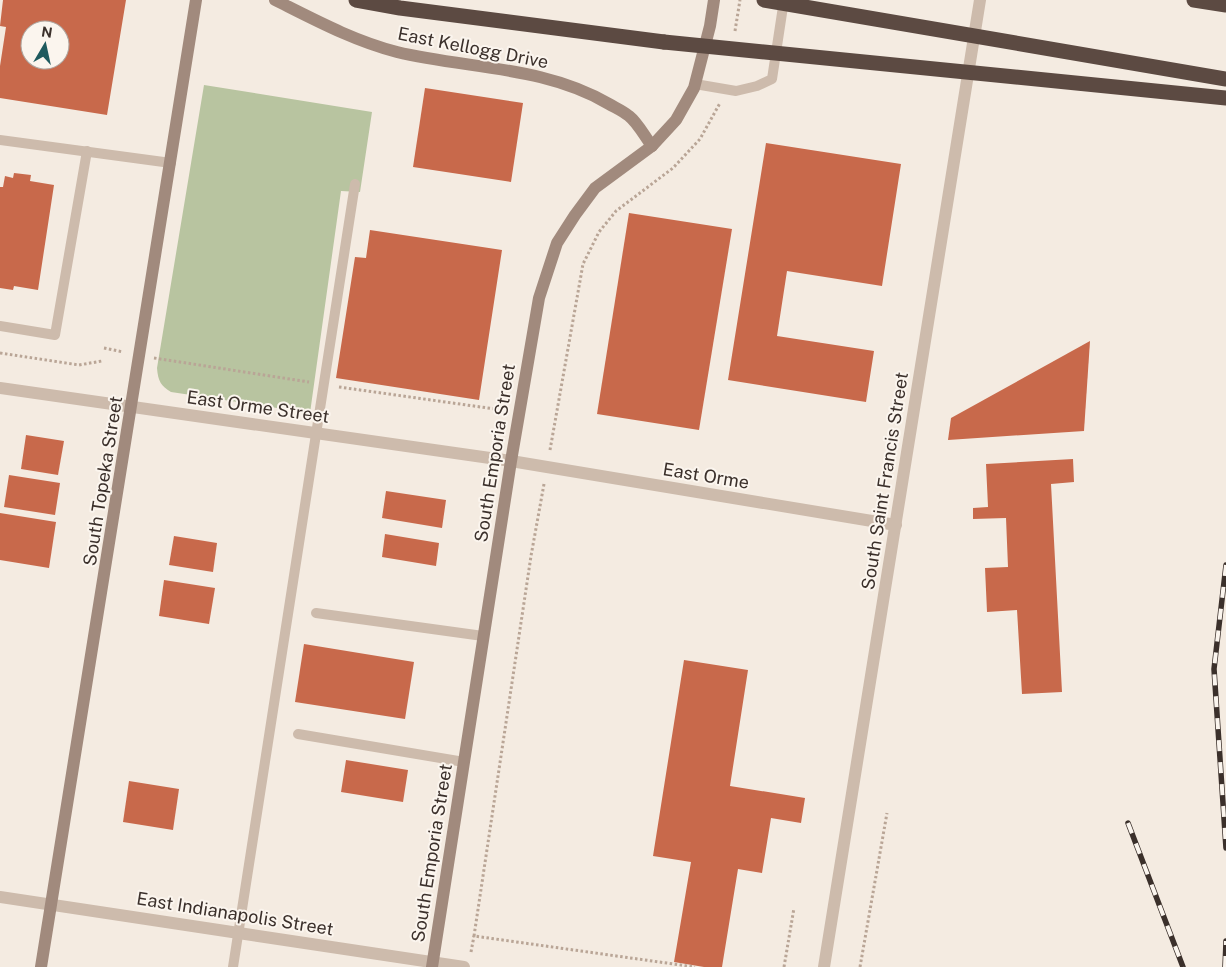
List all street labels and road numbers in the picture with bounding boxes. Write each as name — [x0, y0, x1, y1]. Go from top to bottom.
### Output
street label: East Kellogg Drive — [396, 23, 550, 72]
street label: South Emporia Street — [470, 362, 519, 544]
street label: South Saint Francis Street — [857, 371, 912, 591]
street label: East Orme Street — [185, 386, 331, 427]
street label: South Topeka Street — [79, 394, 126, 567]
street label: East Orme — [661, 458, 751, 493]
street label: South Emporia Street — [407, 762, 456, 944]
street label: East Indianapolis Street — [135, 888, 335, 939]

